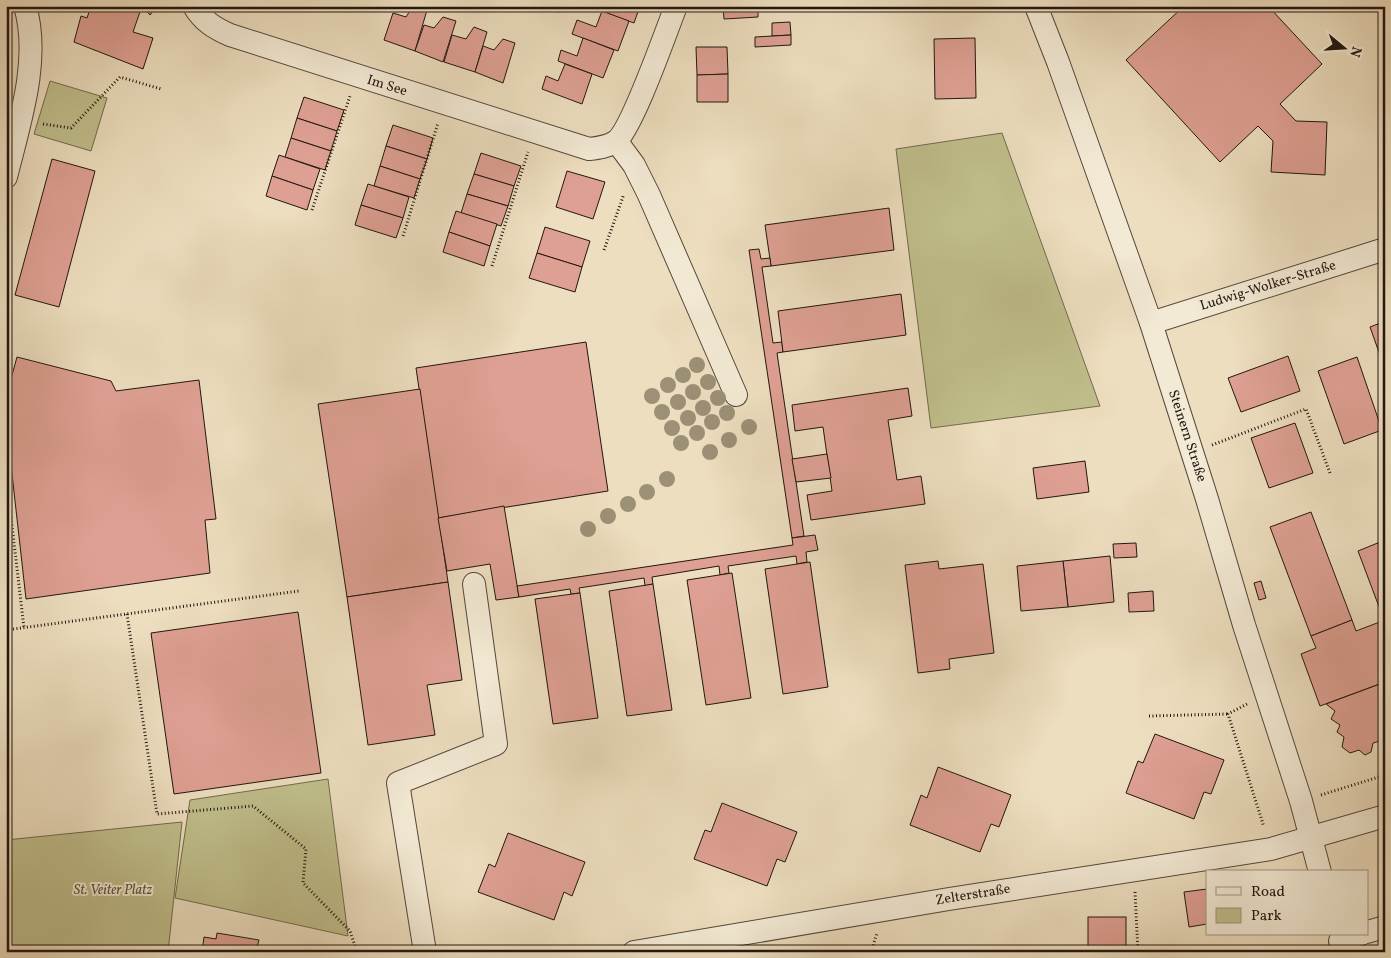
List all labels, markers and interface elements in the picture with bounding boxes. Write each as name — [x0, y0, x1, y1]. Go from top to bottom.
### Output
north arrow — [1318, 22, 1368, 72]
text: N — [1344, 44, 1366, 59]
street label: Im See — [365, 71, 410, 101]
street label: Ludwig-Wolker-Straße — [1198, 256, 1339, 316]
street label: Steinern Straße — [1163, 387, 1211, 485]
legend — [1206, 870, 1368, 936]
street label: Zelterstraße — [934, 880, 1012, 910]
park label: St. Veiter Platz — [74, 881, 153, 900]
text: Road — [1251, 882, 1285, 903]
text: Park — [1251, 906, 1282, 927]

